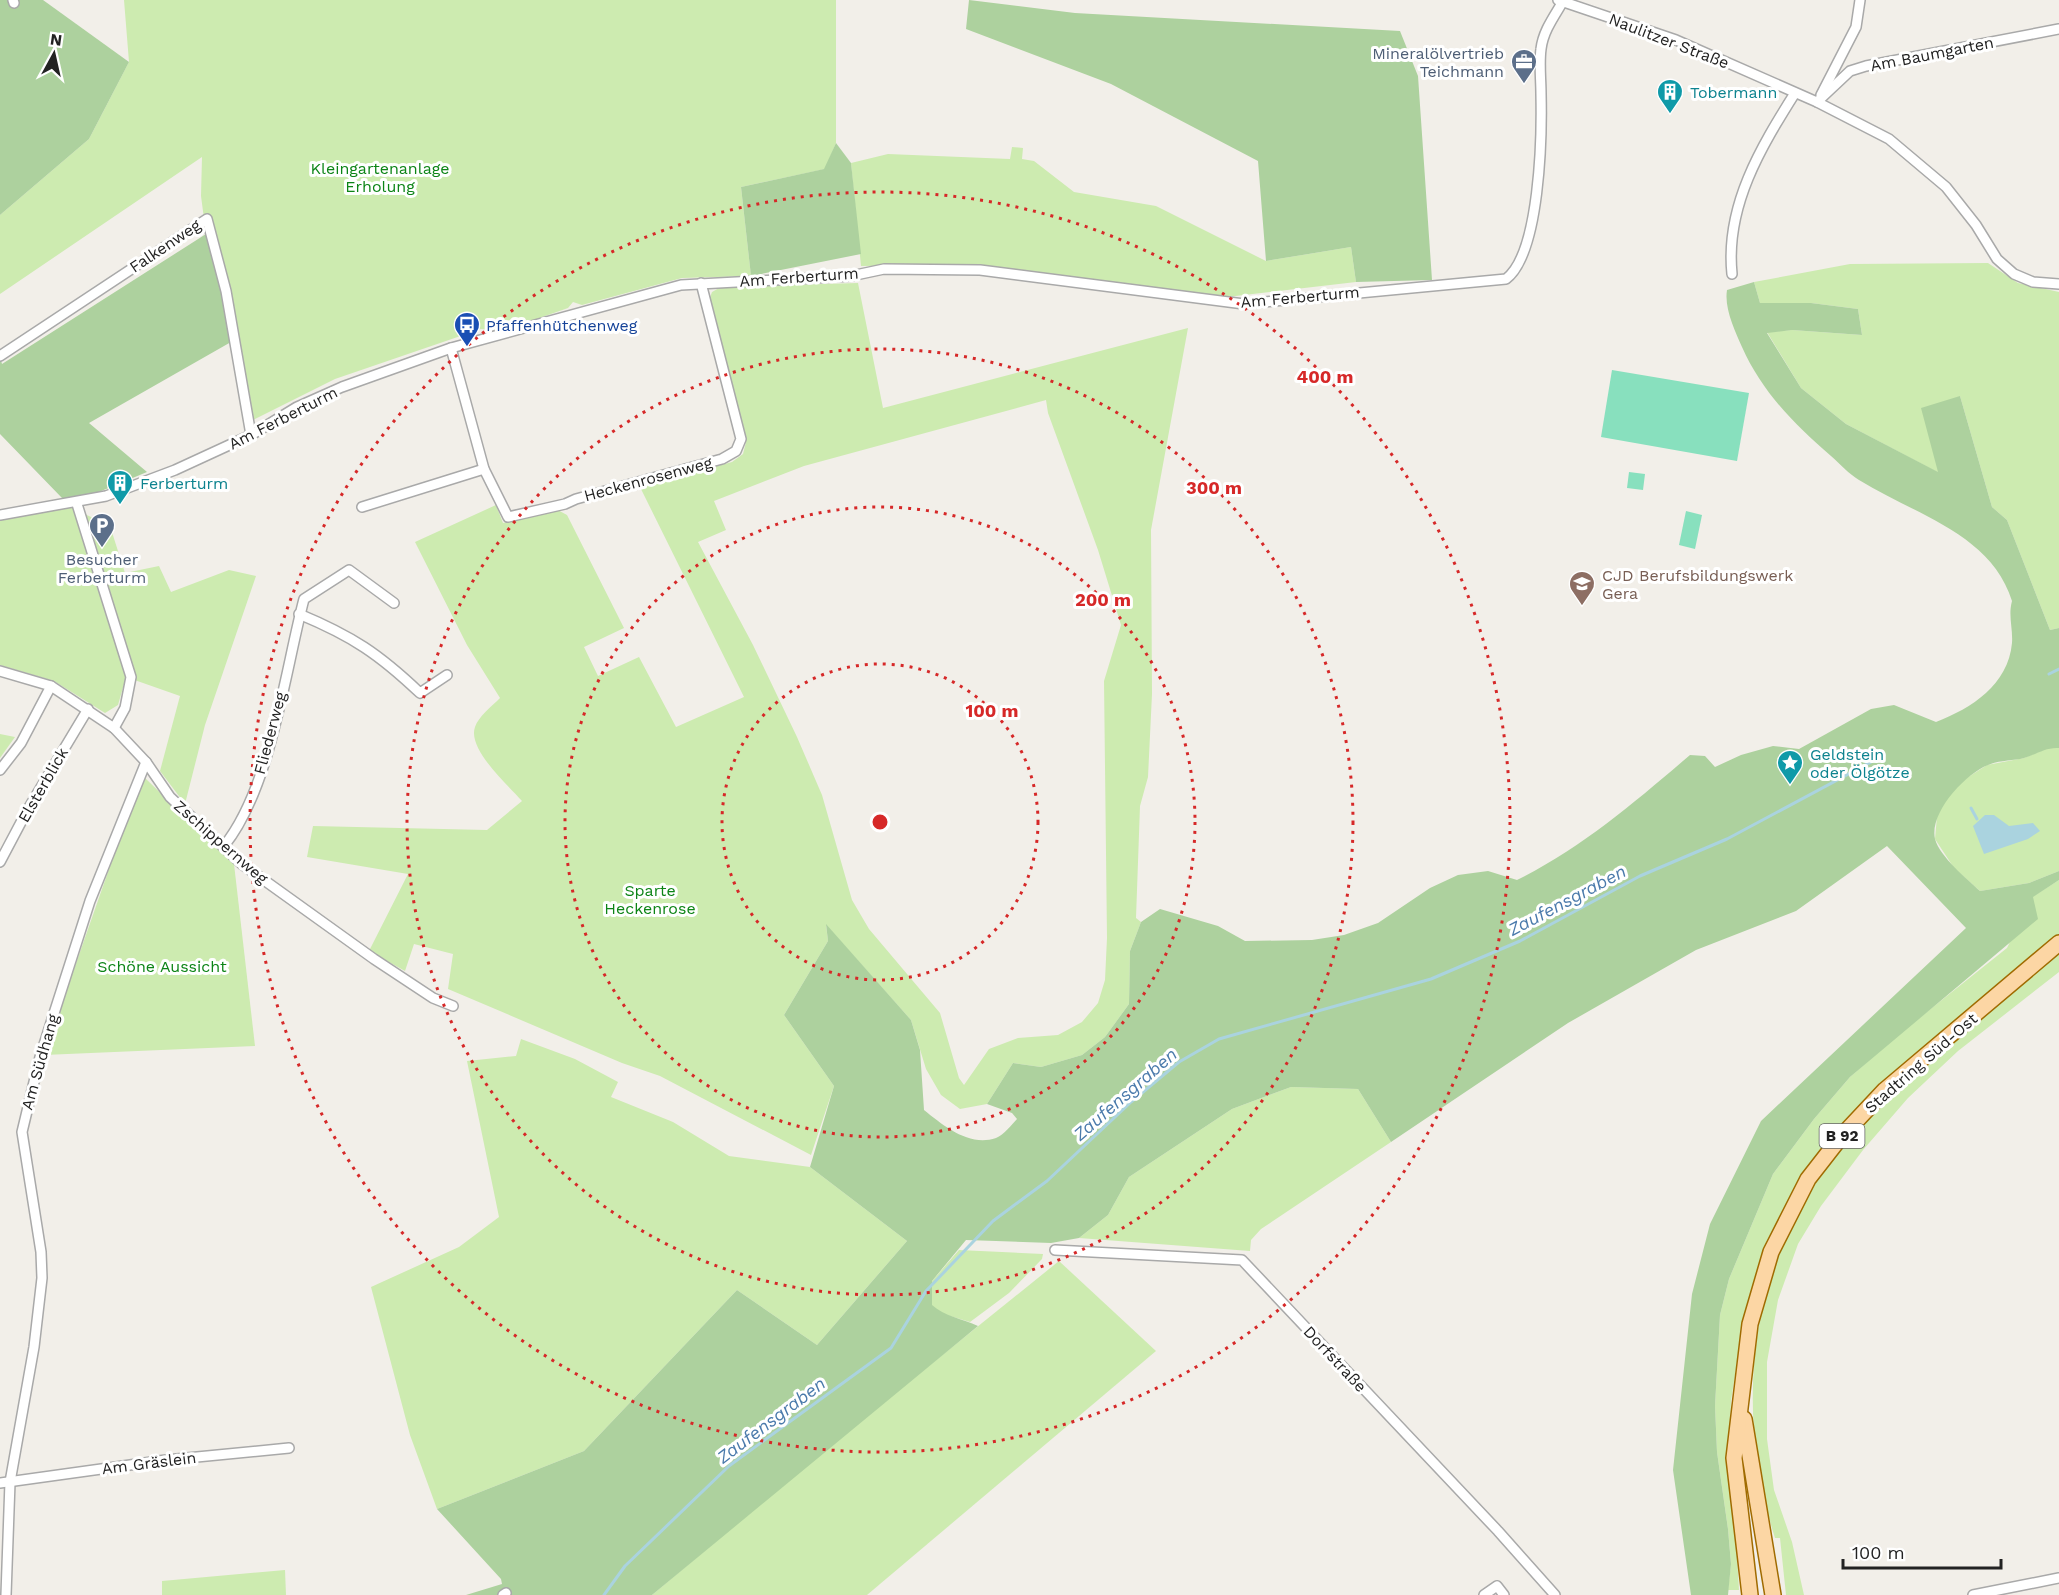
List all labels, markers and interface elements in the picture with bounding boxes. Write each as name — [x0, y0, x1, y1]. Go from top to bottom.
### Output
street label: Naulitzer Straße — [1606, 9, 1732, 73]
north arrow — [24, 24, 84, 84]
text: N — [49, 29, 63, 50]
street label: Am Baumgarten — [1869, 33, 1995, 75]
place label: Mineralölvertrieb Teichmann — [1372, 44, 1504, 81]
office icon: Mineralölvertrieb Teichmann — [1509, 47, 1539, 85]
building icon: Tobermann — [1655, 77, 1685, 115]
place label: Tobermann — [1690, 83, 1777, 102]
park label: Kleingartenanlage Erholung — [311, 159, 449, 196]
street label: Falkenweg — [126, 215, 205, 277]
street label: Am Ferberturm — [739, 263, 859, 291]
street label: Am Ferberturm — [1240, 282, 1360, 312]
bus stop icon: Pfaffenhütchenweg — [452, 310, 482, 348]
place label: Pfaffenhütchenweg — [486, 316, 638, 335]
text: 400 m — [1297, 366, 1353, 387]
street label: Am Ferberturm — [225, 382, 341, 454]
street label: Heckenrosenweg — [582, 453, 715, 505]
building icon: Ferberturm — [105, 468, 135, 506]
place label: Ferberturm — [140, 474, 228, 493]
text: 300 m — [1186, 477, 1242, 498]
parking icon: Besucher Ferberturm — [87, 511, 117, 549]
place label: Besucher Ferberturm — [58, 550, 146, 587]
place label: CJD Berufsbildungswerk Gera — [1602, 566, 1793, 603]
school or university icon: CJD Berufsbildungswerk Gera — [1567, 569, 1597, 607]
text: 200 m — [1075, 589, 1131, 610]
street label: Fliederweg — [250, 689, 290, 776]
text: 100 m — [965, 700, 1019, 721]
street label: Elsterblick — [14, 744, 72, 826]
place label: Geldstein oder Ölgötze — [1810, 745, 1910, 782]
place icon: Geldstein oder Ölgötze — [1775, 748, 1805, 786]
street label: Zschippernweg — [170, 796, 272, 888]
centre of rings — [870, 812, 890, 832]
water label: Zaufensgraben — [1504, 860, 1629, 940]
park label: Sparte Heckenrose — [604, 881, 696, 918]
park label: Schöne Aussicht — [97, 957, 227, 976]
street label: Stadtring Süd-Ost — [1861, 1009, 1981, 1117]
street label: Am Südhang — [17, 1011, 63, 1112]
water label: Zaufensgraben — [1068, 1043, 1181, 1145]
road number: B 92 — [1820, 1124, 1864, 1148]
street label: Dorfstraße — [1300, 1322, 1370, 1396]
water label: Zaufensgraben — [712, 1372, 829, 1468]
street label: Am Gräslein — [101, 1448, 197, 1478]
scale bar — [1843, 1532, 2000, 1570]
text: 100 m — [1852, 1542, 1905, 1563]

